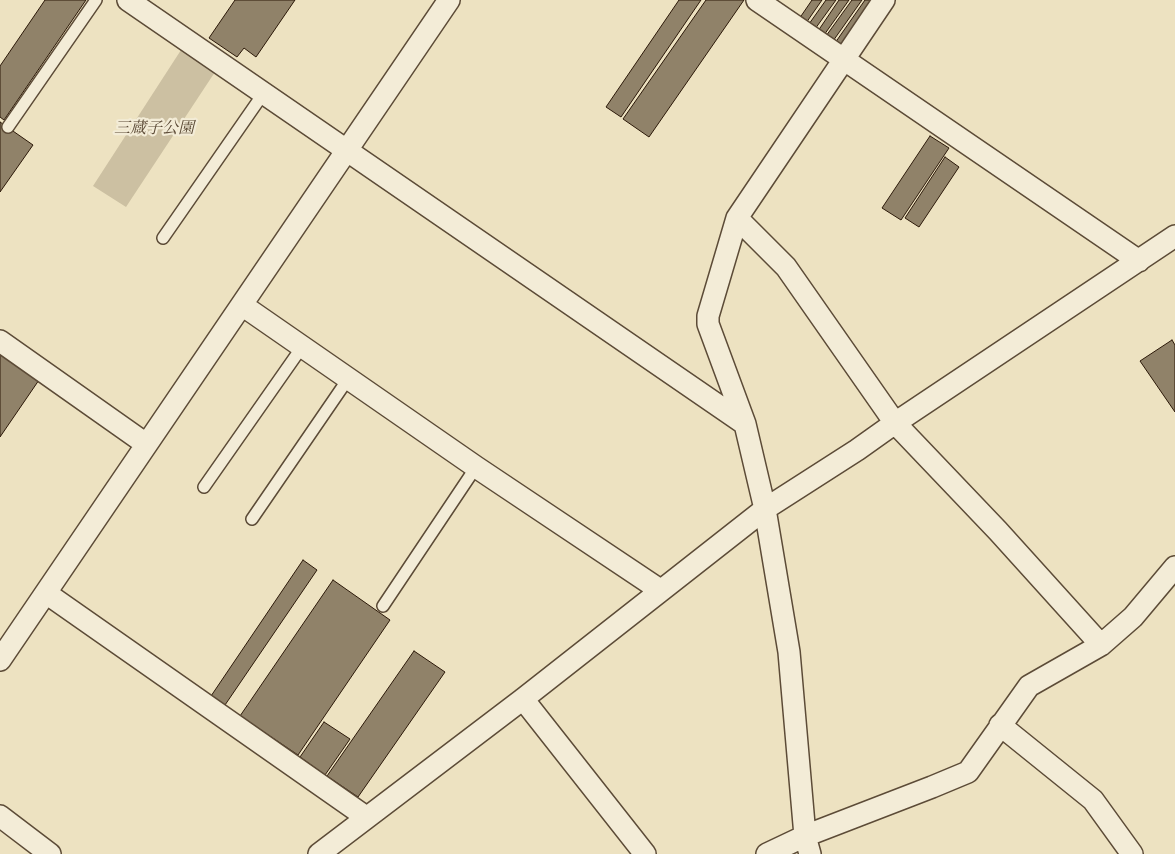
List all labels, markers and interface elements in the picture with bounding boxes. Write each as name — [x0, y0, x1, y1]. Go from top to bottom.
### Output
park label: 三蔵子公園 — [114, 119, 194, 139]

